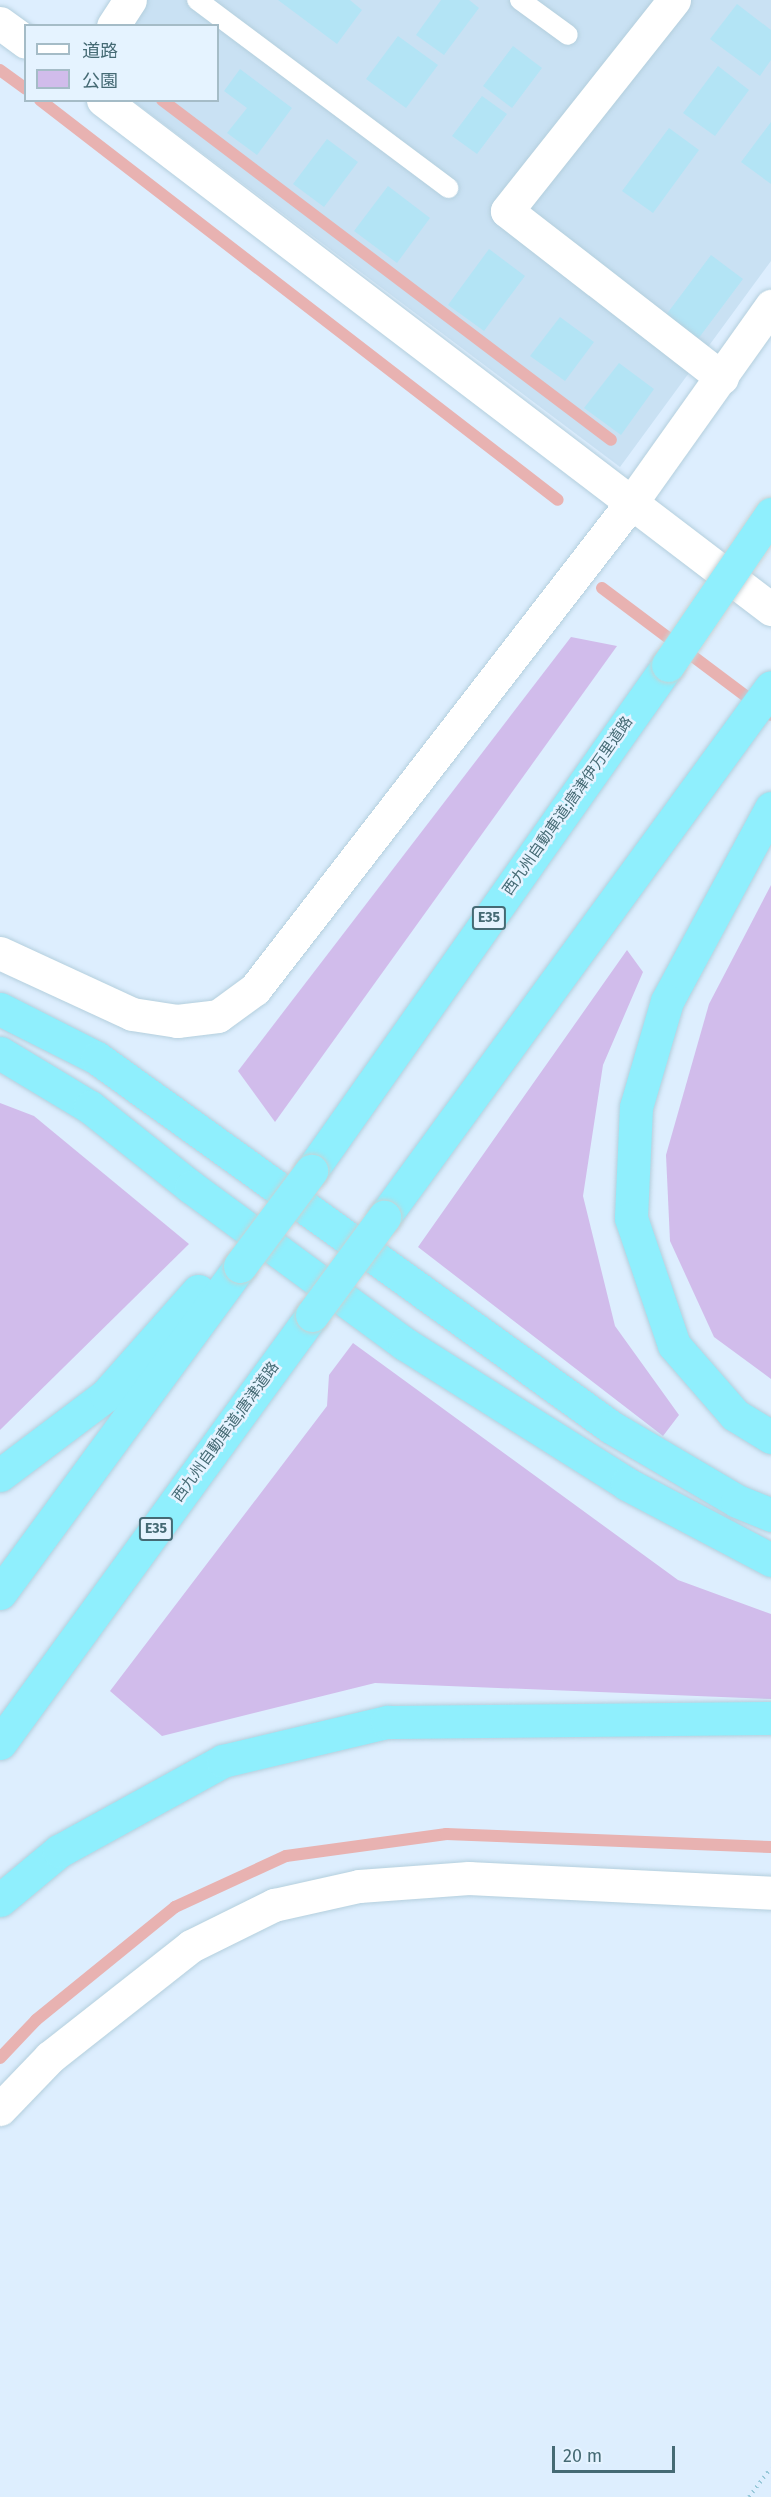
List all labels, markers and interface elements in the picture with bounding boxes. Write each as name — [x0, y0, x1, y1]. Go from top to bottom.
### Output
legend — [24, 24, 219, 102]
text: 道路 — [82, 40, 118, 62]
text: 公園 — [82, 70, 118, 92]
street label: 西九州自動車道;唐津伊万里道路 — [499, 713, 637, 899]
road number: E35 — [471, 907, 507, 929]
street label: 西九州自動車道;唐津道路 — [169, 1359, 283, 1505]
road number: E35 — [138, 1518, 174, 1540]
scale bar — [555, 2434, 678, 2472]
text: 20 m — [563, 2445, 602, 2467]

